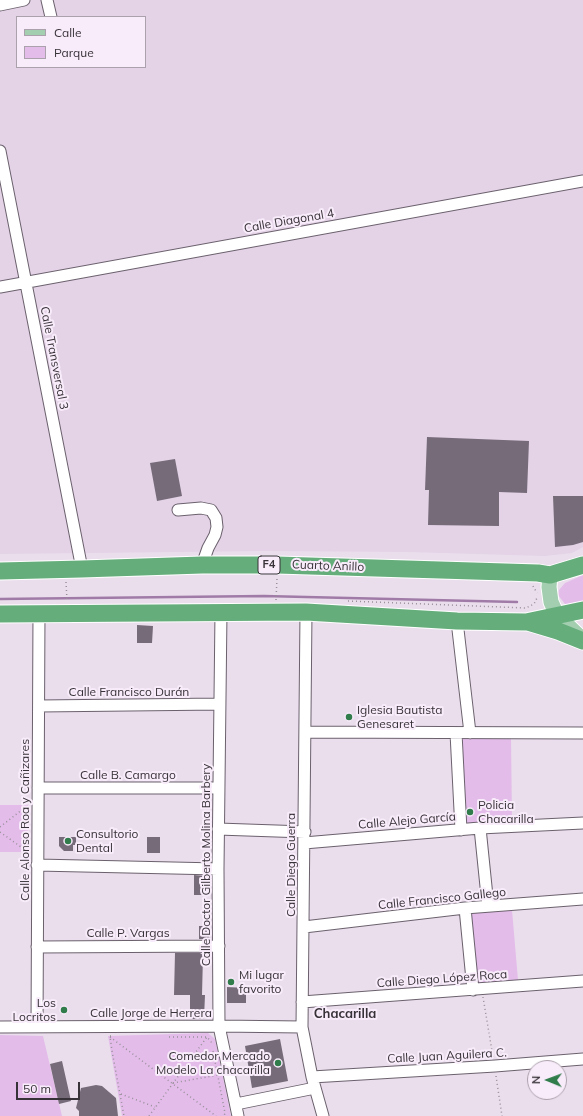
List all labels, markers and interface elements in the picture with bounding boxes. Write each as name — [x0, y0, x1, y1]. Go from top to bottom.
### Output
legend — [16, 16, 146, 68]
text: Calle — [54, 25, 81, 40]
text: Parque — [54, 45, 94, 60]
street label: Calle Diagonal 4 — [243, 206, 335, 236]
street label: Calle Transversal 3 — [37, 305, 71, 411]
road number: F4 — [258, 556, 280, 574]
street label: Cuarto Anillo — [292, 558, 364, 574]
street label: Calle Francisco Durán — [69, 685, 189, 699]
place label: Iglesia Bautista Genesaret — [357, 703, 442, 731]
marker: Iglesia Bautista Genesaret — [344, 712, 354, 722]
street label: Calle Alonso Roa y Cañizares — [18, 739, 32, 901]
street label: Calle Doctor Gilberto Molina Barbery — [199, 764, 213, 966]
street label: Calle B. Camargo — [80, 768, 176, 782]
place label: Policia Chacarilla — [478, 798, 534, 826]
marker: Policia Chacarilla — [465, 807, 475, 817]
street label: Calle Alejo García — [358, 810, 456, 832]
street label: Calle Diego Guerra — [284, 813, 298, 917]
place label: Consultorio Dental — [76, 827, 138, 855]
marker: Consultorio Dental — [63, 836, 73, 846]
street label: Calle Francisco Gallego — [377, 885, 507, 913]
street label: Calle P. Vargas — [86, 926, 170, 940]
street label: Calle Diego López Roca — [376, 967, 508, 991]
place label: Mi lugar favorito — [239, 968, 284, 996]
marker: Mi lugar favorito — [226, 977, 236, 987]
place label: Los Locritos — [13, 996, 56, 1024]
marker: Los Locritos — [59, 1005, 69, 1015]
street label: Calle Jorge de Herrera — [90, 1006, 212, 1020]
district label: Chacarilla — [314, 1006, 376, 1022]
street label: Calle Juan Aguilera C. — [387, 1046, 507, 1066]
place label: Comedor Mercado Modelo La chacarilla — [156, 1049, 270, 1077]
marker: Comedor Mercado Modelo La chacarilla — [273, 1058, 283, 1068]
north arrow — [527, 1060, 567, 1100]
scale bar — [18, 1074, 82, 1100]
text: N — [529, 1076, 543, 1084]
text: 50 m — [23, 1081, 51, 1096]

